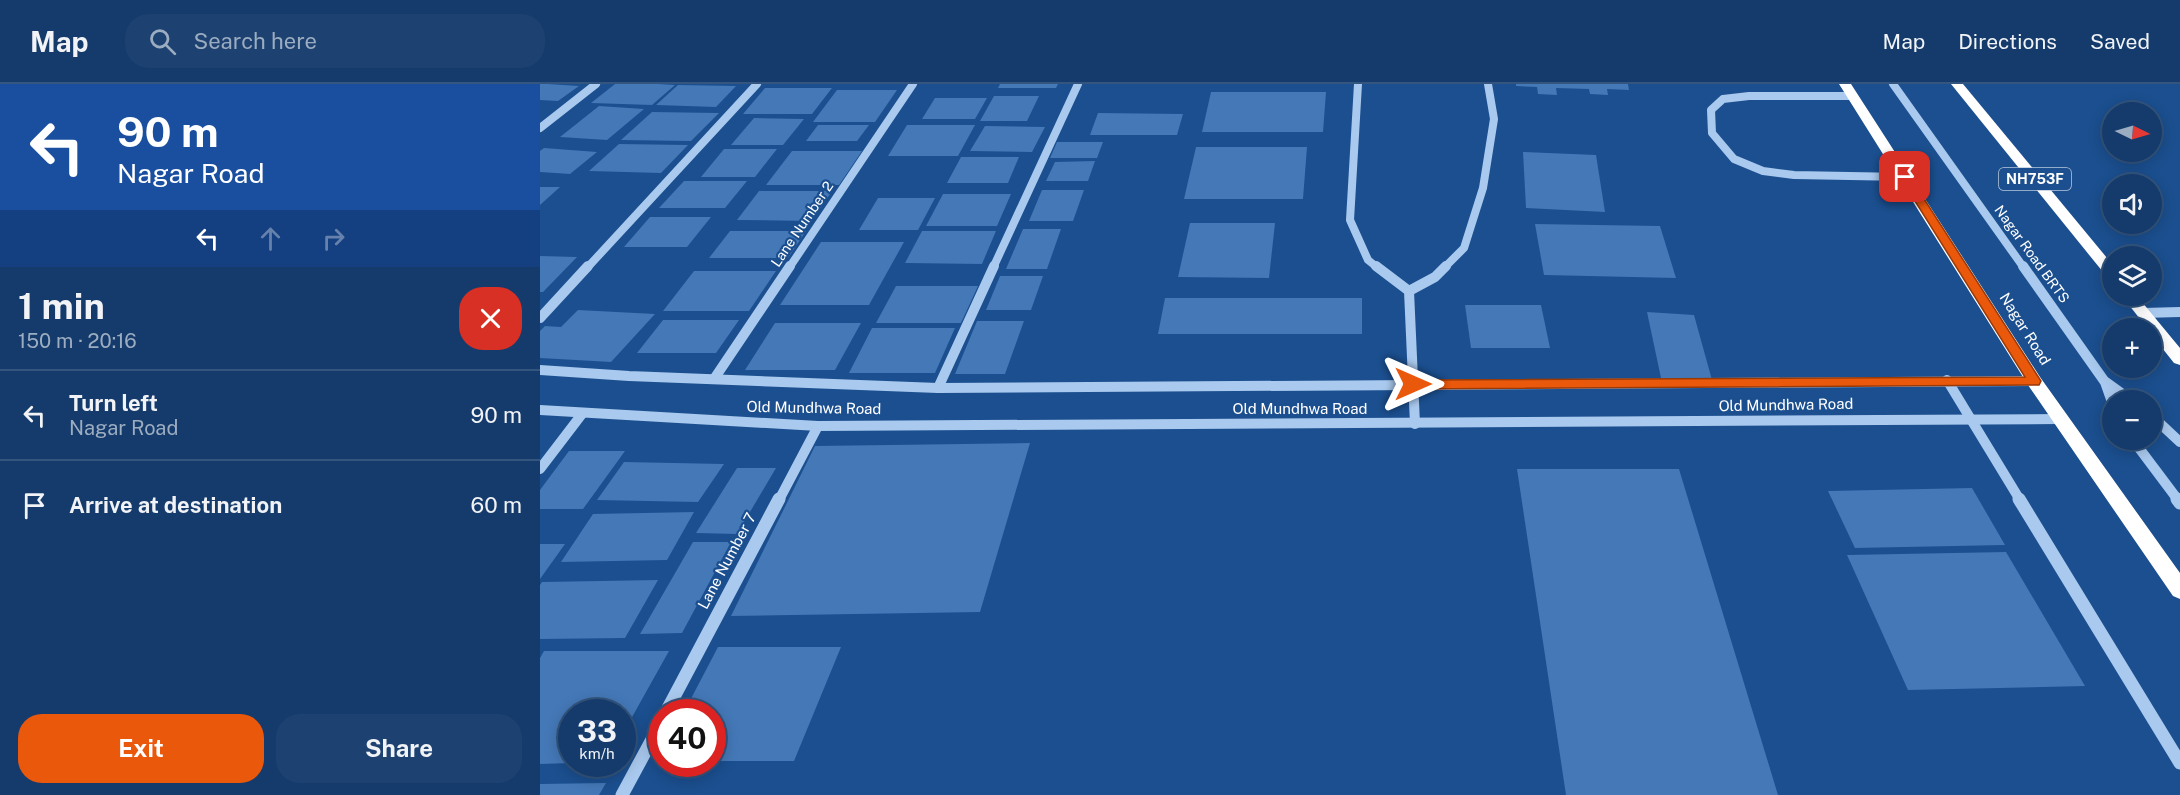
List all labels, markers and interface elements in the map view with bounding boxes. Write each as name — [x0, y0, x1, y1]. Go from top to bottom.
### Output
search box — [125, 14, 545, 68]
text: Map — [30, 25, 89, 58]
icon: search — [146, 25, 179, 58]
text: Search here — [194, 28, 317, 54]
text: Map — [1883, 29, 1925, 54]
text: Directions — [1958, 29, 2057, 54]
text: Saved — [2090, 29, 2150, 54]
north arrow — [2102, 102, 2162, 162]
map controls — [2102, 102, 2162, 450]
text: 90 m — [117, 107, 219, 156]
icon: left — [18, 108, 96, 186]
pin — [1879, 151, 1930, 202]
text: Nagar Road — [117, 157, 265, 189]
icon: arrive — [1888, 160, 1921, 193]
road number: NH753F — [1999, 168, 2071, 190]
button: sound — [2102, 174, 2162, 234]
street label: Lane Number 2 — [768, 178, 836, 270]
street label: Nagar Road BRTS — [1991, 202, 2073, 306]
icon: left — [191, 222, 224, 255]
icon: ahead — [254, 222, 287, 255]
icon: right — [317, 222, 350, 255]
button: layers — [2102, 246, 2162, 306]
text: 1 min — [18, 285, 105, 327]
button: close — [459, 287, 522, 350]
street label: Nagar Road — [1996, 289, 2054, 368]
button: + — [2102, 318, 2162, 378]
text: 150 m · 20:16 — [18, 329, 137, 353]
position arrow — [1381, 352, 1445, 416]
text: Turn left — [69, 390, 158, 416]
button: − — [2102, 390, 2162, 450]
street label: Old Mundhwa Road — [1718, 395, 1854, 414]
street label: Old Mundhwa Road — [746, 398, 882, 417]
icon: left — [18, 399, 51, 432]
street label: Old Mundhwa Road — [1233, 400, 1367, 417]
text: 90 m — [471, 402, 522, 428]
text: Nagar Road — [69, 416, 178, 440]
icon: arrive — [18, 489, 51, 522]
text: Arrive at destination — [69, 492, 282, 518]
text: 60 m — [471, 492, 522, 518]
street label: Lane Number 7 — [694, 510, 759, 612]
speed limit sign: 40 — [648, 699, 726, 777]
text: 33 — [577, 713, 617, 749]
button: Exit — [18, 714, 264, 783]
button: Share — [276, 714, 522, 783]
text: km/h — [579, 745, 615, 762]

